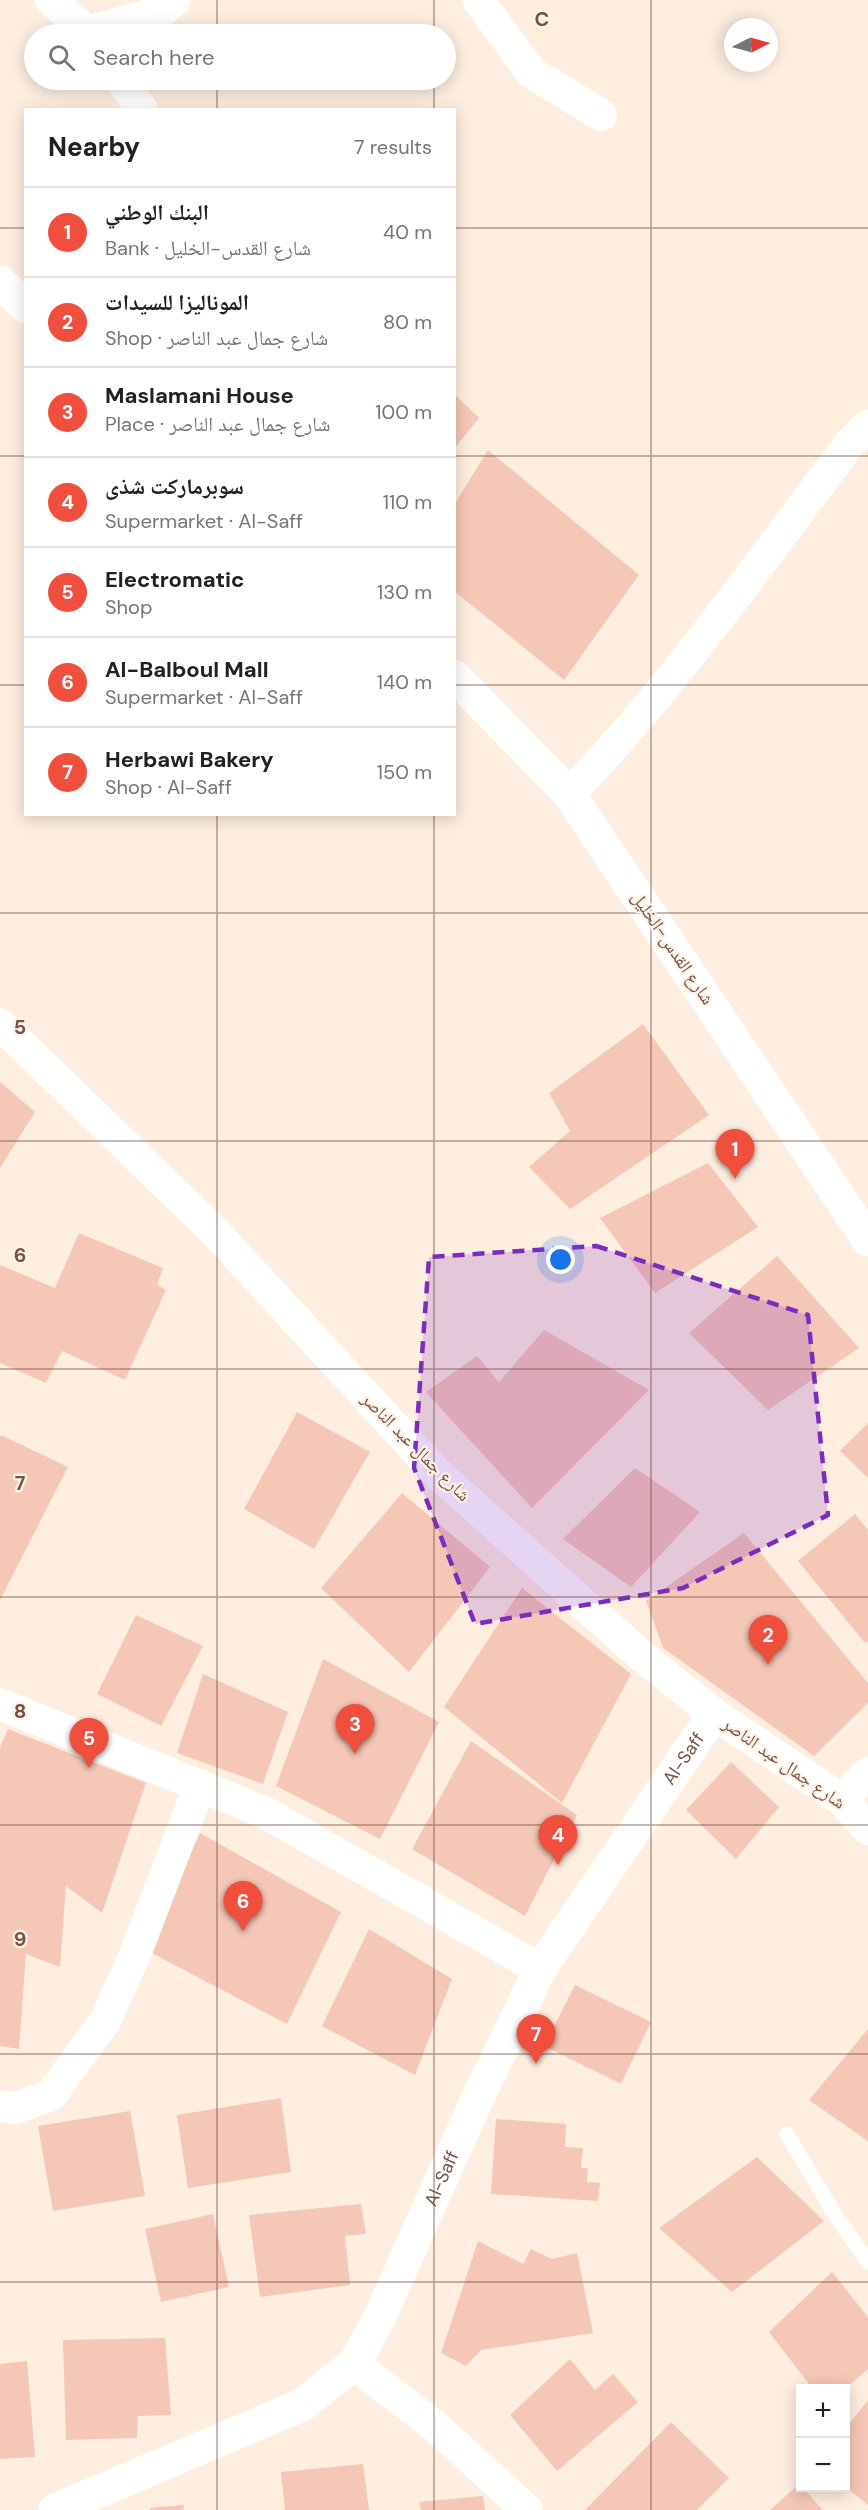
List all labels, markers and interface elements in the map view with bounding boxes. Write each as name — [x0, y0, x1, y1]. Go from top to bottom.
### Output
text: C — [535, 6, 549, 32]
north arrow — [724, 18, 778, 72]
search box — [24, 24, 456, 90]
icon: search — [45, 41, 78, 74]
text: Search here — [93, 43, 214, 72]
text: Nearby — [48, 130, 140, 164]
text: 7 results — [354, 134, 432, 160]
text: البنك الوطني — [105, 198, 209, 227]
text: 1 — [64, 219, 71, 245]
text: 40 m — [383, 219, 432, 245]
text: Bank · شارع القدس-الخليل — [105, 235, 311, 261]
text: الموناليزا للسيدات — [105, 288, 249, 317]
text: 2 — [62, 309, 73, 335]
text: 80 m — [383, 309, 432, 335]
text: Shop · شارع جمال عبد الناصر — [105, 325, 328, 351]
text: Maslamani House — [105, 381, 294, 410]
text: 3 — [61, 399, 74, 425]
text: 100 m — [375, 399, 432, 425]
text: Place · شارع جمال عبد الناصر — [105, 411, 330, 437]
text: سوبرماركت شذى — [105, 472, 244, 501]
text: 4 — [61, 489, 74, 515]
text: 110 m — [383, 489, 432, 515]
text: Supermarket · Al-Saff — [105, 508, 303, 534]
text: Electromatic — [105, 565, 244, 594]
text: 5 — [61, 579, 74, 605]
text: 130 m — [377, 579, 432, 605]
text: Shop — [105, 594, 152, 620]
text: Al-Balboul Mall — [105, 655, 269, 684]
text: 6 — [61, 669, 74, 695]
text: 140 m — [377, 669, 432, 695]
text: Supermarket · Al-Saff — [105, 684, 303, 710]
text: Herbawi Bakery — [105, 745, 274, 774]
text: 7 — [62, 759, 73, 785]
text: 150 m — [377, 759, 432, 785]
text: Shop · Al-Saff — [105, 774, 232, 800]
street label: شارع القدس-الخليل — [626, 886, 720, 1010]
text: 5 — [14, 1014, 26, 1040]
pin: 1 — [716, 1130, 754, 1179]
text: 6 — [14, 1242, 26, 1268]
your location — [546, 1245, 575, 1274]
street label: شارع جمال عبد الناصر — [356, 1387, 476, 1507]
text: 7 — [15, 1470, 26, 1496]
pin: 2 — [748, 1616, 788, 1665]
text: 8 — [14, 1698, 26, 1724]
pin: 3 — [336, 1704, 374, 1754]
street label: شارع جمال عبد الناصر — [717, 1711, 850, 1814]
pin: 5 — [70, 1718, 109, 1768]
street label: Al-Saff — [657, 1728, 710, 1789]
pin: 4 — [538, 1816, 578, 1865]
pin: 6 — [224, 1882, 262, 1931]
text: 9 — [14, 1926, 26, 1952]
pin: 7 — [516, 2014, 556, 2064]
street label: Al-Saff — [419, 2147, 465, 2210]
map controls — [796, 2384, 850, 2492]
button: + — [796, 2384, 850, 2438]
button: − — [796, 2438, 850, 2492]

